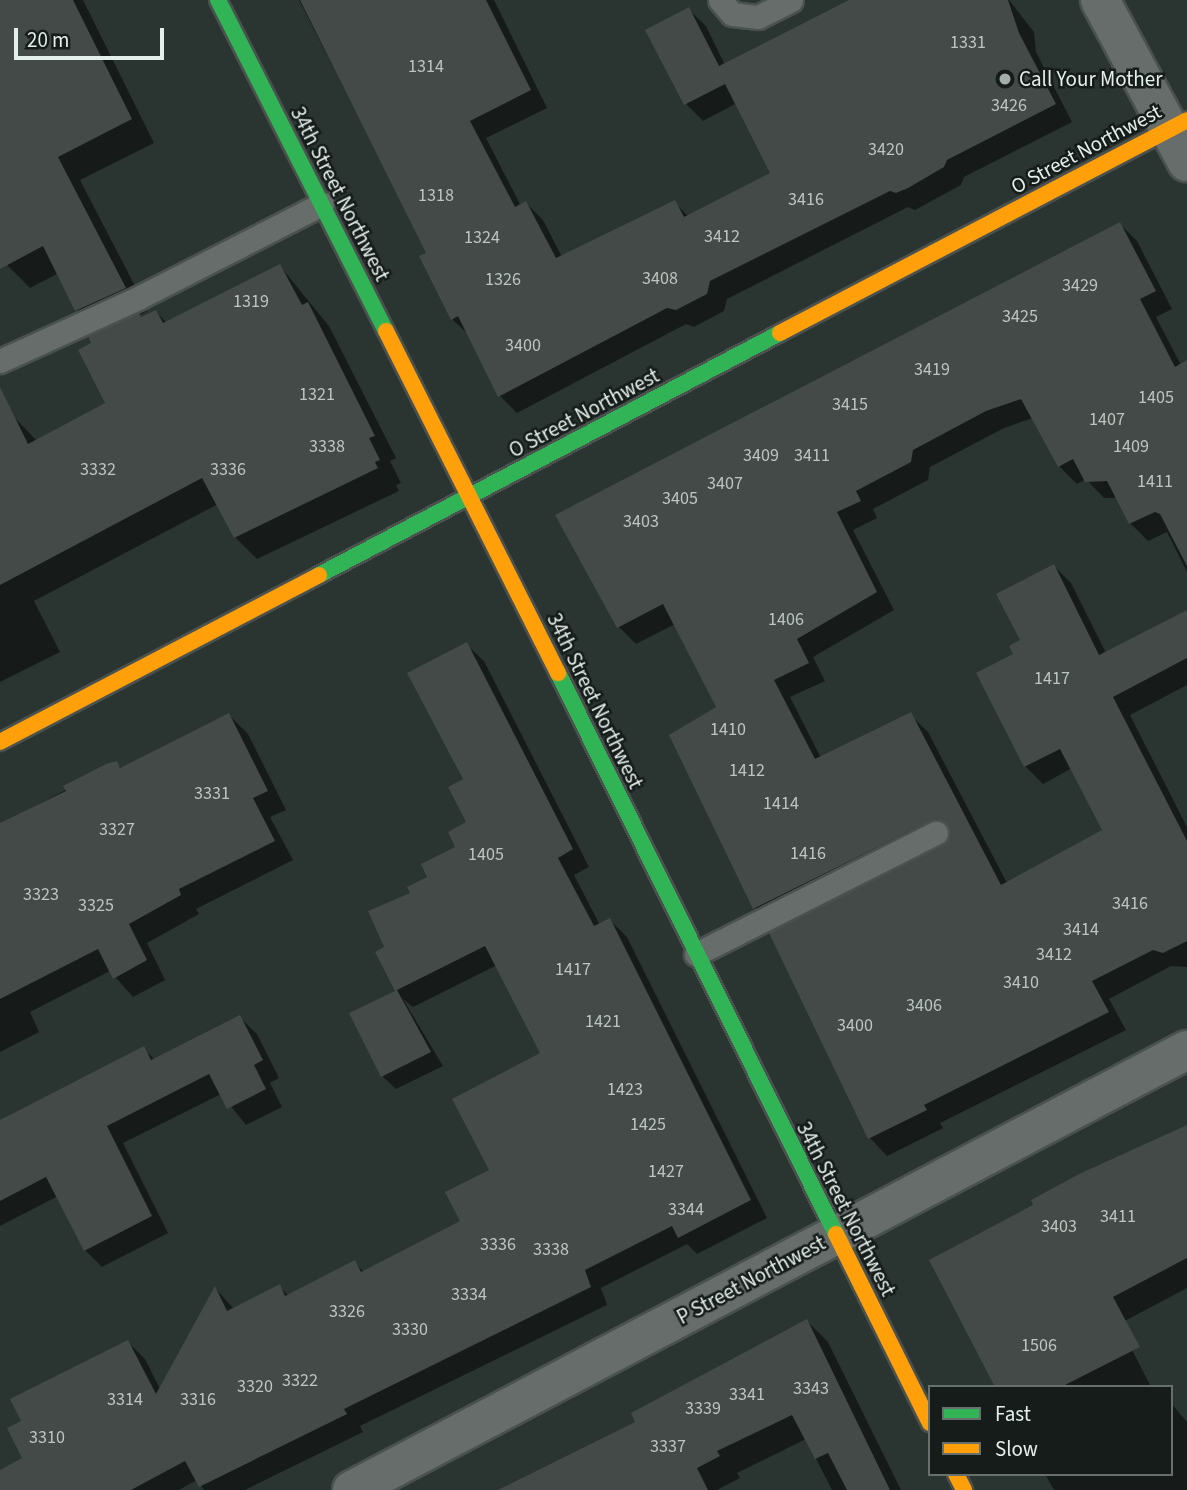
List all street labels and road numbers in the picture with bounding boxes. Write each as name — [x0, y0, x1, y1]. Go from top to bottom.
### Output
street label: O Street Northwest — [1007, 99, 1165, 199]
street label: 34th Street Northwest — [285, 103, 395, 285]
street label: O Street Northwest — [505, 363, 663, 463]
street label: 34th Street Northwest — [542, 609, 648, 793]
street label: 34th Street Northwest — [791, 1118, 901, 1300]
street label: P Street Northwest — [672, 1230, 830, 1330]

